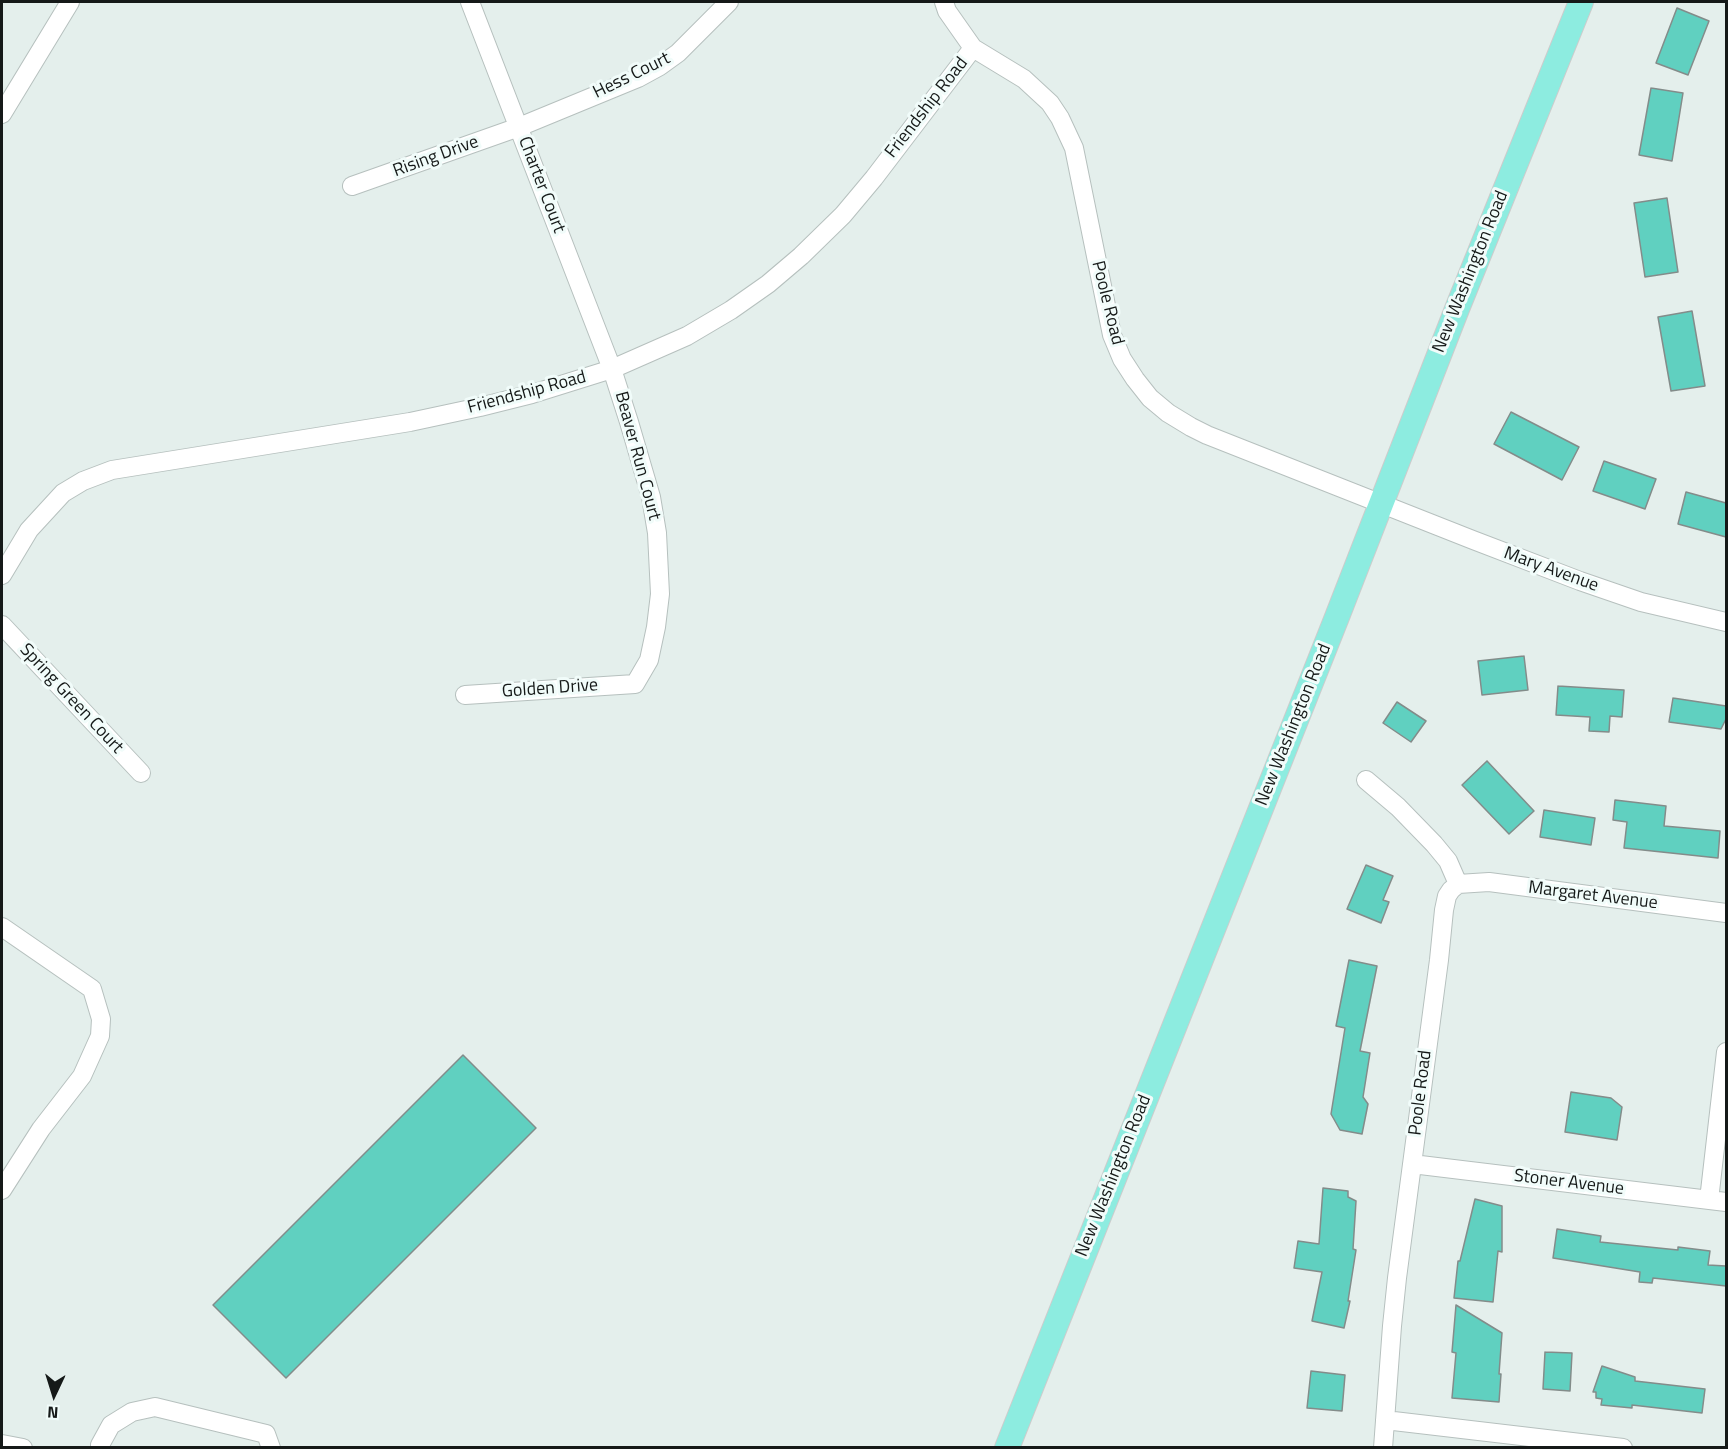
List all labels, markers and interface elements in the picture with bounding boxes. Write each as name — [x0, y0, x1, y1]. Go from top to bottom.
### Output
street label: Hess Court — [590, 48, 674, 104]
street label: Friendship Road — [881, 53, 973, 163]
street label: Rising Drive — [390, 132, 482, 182]
street label: Charter Court — [513, 134, 569, 236]
street label: New Washington Road — [1429, 188, 1513, 356]
street label: Poole Road — [1086, 259, 1128, 347]
street label: Friendship Road — [465, 367, 589, 419]
street label: Beaver Run Court — [609, 389, 665, 523]
street label: Mary Avenue — [1501, 543, 1601, 597]
street label: Spring Green Court — [15, 640, 127, 758]
street label: New Washington Road — [1252, 641, 1336, 809]
street label: Golden Drive — [501, 675, 599, 703]
street label: Margaret Avenue — [1527, 877, 1659, 915]
street label: Poole Road — [1405, 1049, 1437, 1137]
street label: New Washington Road — [1072, 1092, 1156, 1260]
street label: Stoner Avenue — [1513, 1166, 1625, 1200]
north arrow — [24, 1365, 84, 1425]
text: N — [46, 1401, 59, 1425]

